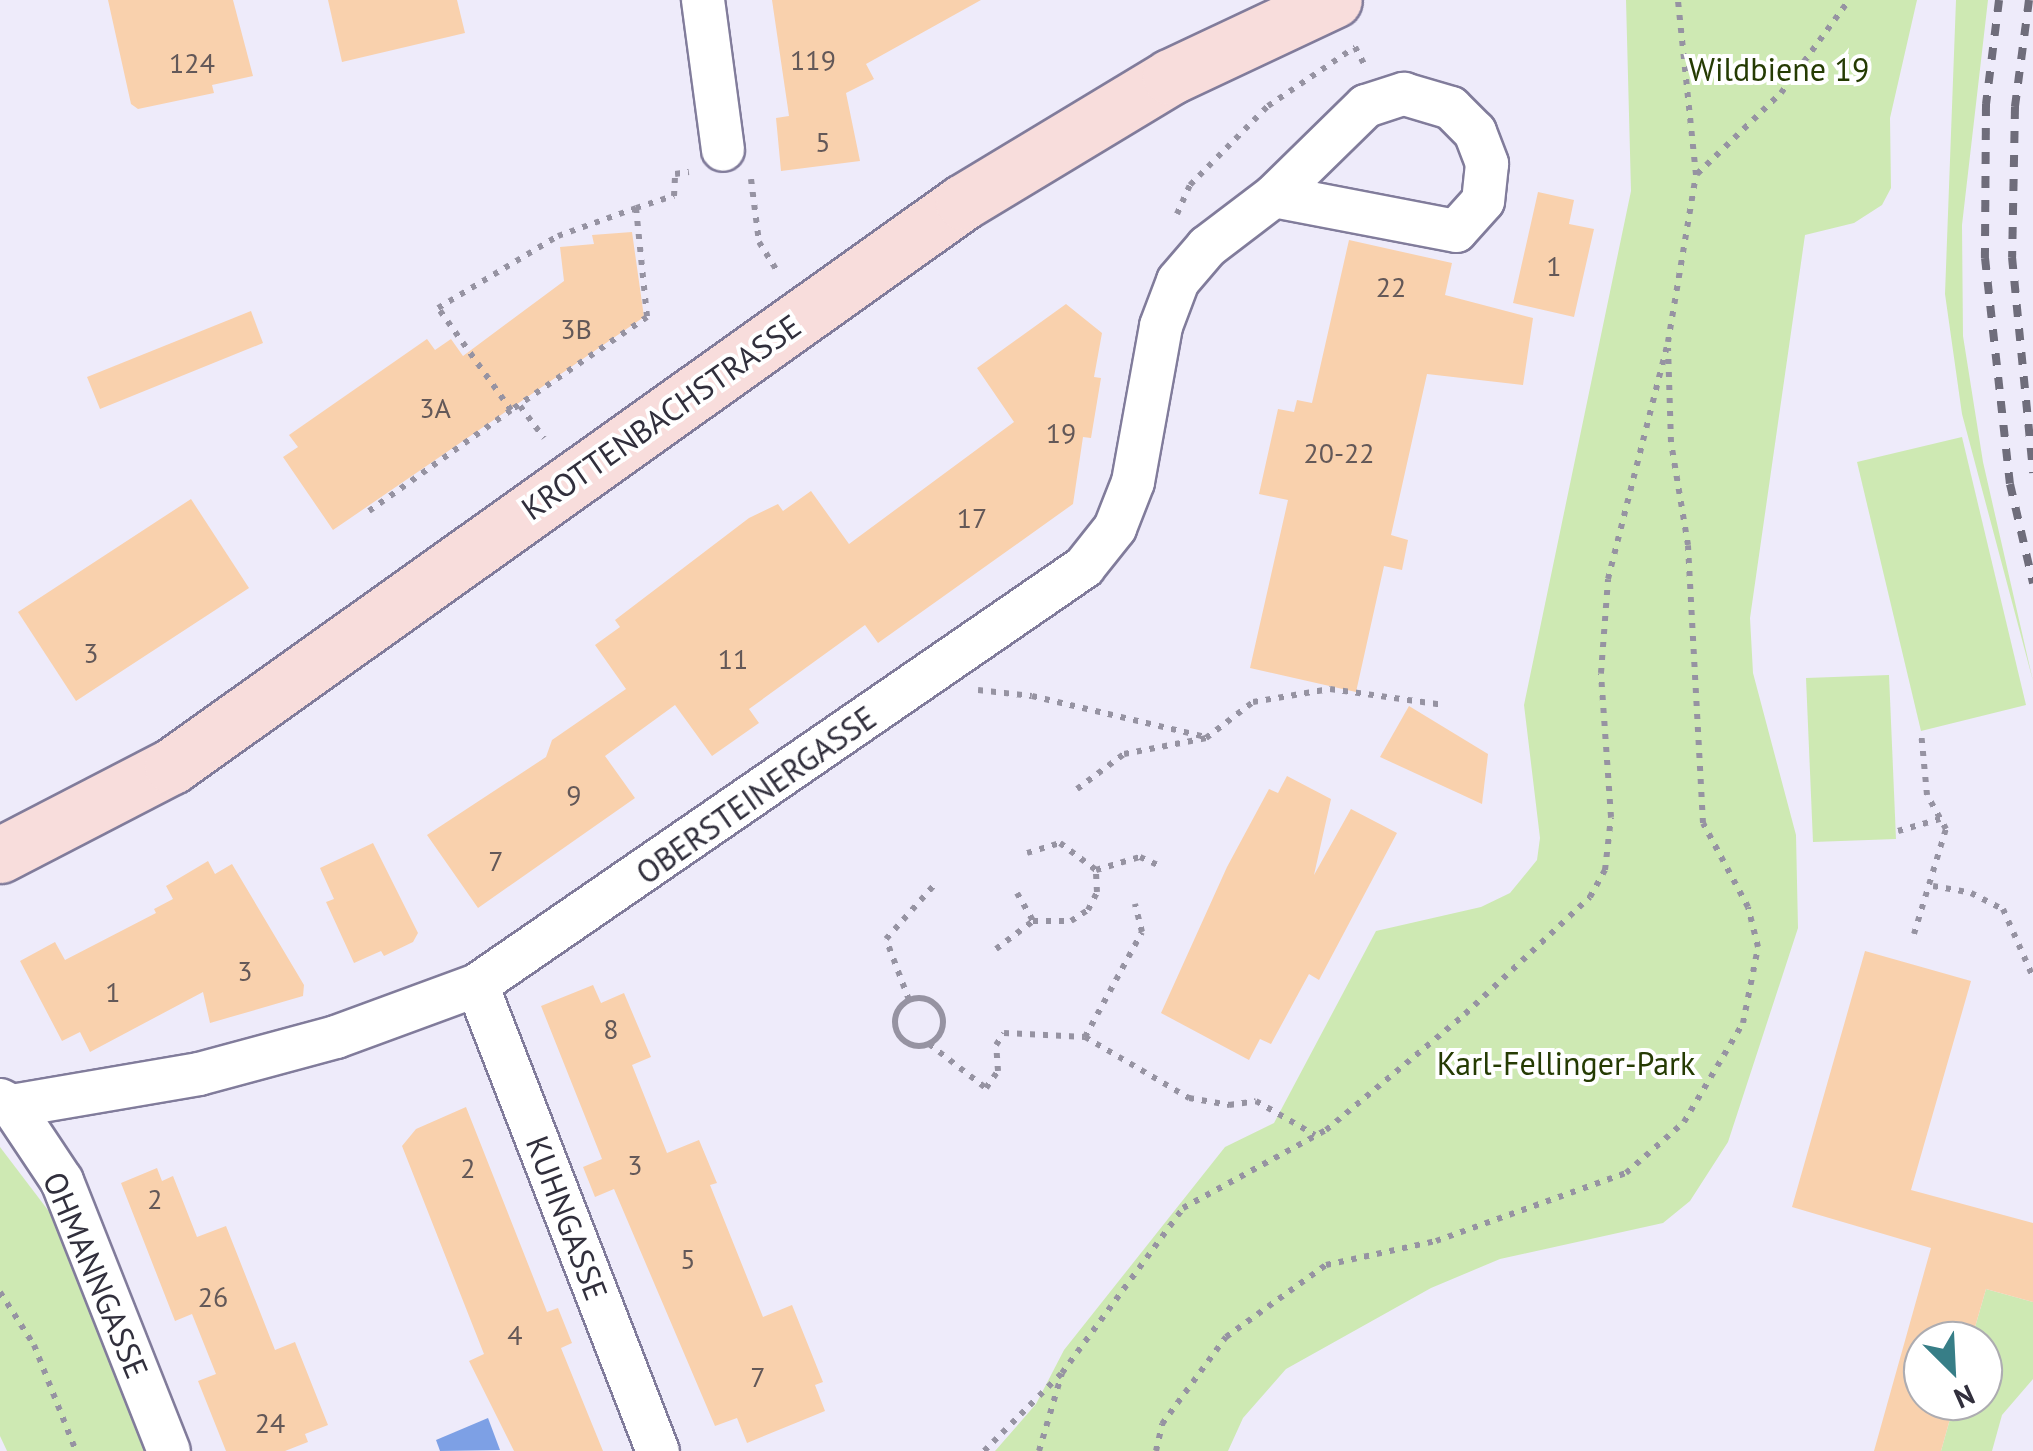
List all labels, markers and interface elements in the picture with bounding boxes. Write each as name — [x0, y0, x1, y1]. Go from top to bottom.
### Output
house number: 119 — [790, 43, 836, 77]
house number: 124 — [169, 46, 215, 80]
park label: Wildbiene 19 — [1689, 50, 1869, 88]
house number: 5 — [815, 125, 831, 159]
house number: 1 — [1546, 249, 1562, 283]
house number: 22 — [1376, 270, 1406, 304]
street label: KROTTENBACHSTRASSE — [514, 306, 808, 528]
house number: 3B — [560, 312, 592, 346]
house number: 3A — [419, 391, 451, 425]
house number: 19 — [1046, 416, 1076, 450]
house number: 20-22 — [1303, 436, 1375, 470]
house number: 17 — [957, 501, 987, 535]
house number: 3 — [83, 636, 99, 670]
house number: 11 — [718, 642, 748, 676]
street label: OBERSTEINERGASSE — [629, 698, 883, 892]
house number: 9 — [566, 778, 582, 812]
house number: 7 — [488, 844, 504, 878]
house number: 3 — [237, 954, 253, 988]
house number: 1 — [105, 975, 121, 1009]
house number: 8 — [603, 1012, 619, 1046]
park label: Karl-Fellinger-Park — [1437, 1044, 1695, 1082]
street label: KUHNGASSE — [518, 1130, 616, 1306]
house number: 3 — [627, 1148, 643, 1182]
house number: 2 — [460, 1151, 476, 1185]
street label: OHMANNGASSE — [35, 1166, 157, 1384]
house number: 2 — [147, 1182, 163, 1216]
house number: 5 — [680, 1242, 696, 1276]
house number: 26 — [198, 1280, 228, 1314]
house number: 4 — [507, 1318, 523, 1352]
north arrow — [1903, 1321, 2003, 1421]
house number: 7 — [750, 1360, 766, 1394]
text: N — [1949, 1376, 1981, 1418]
house number: 24 — [255, 1406, 285, 1440]

